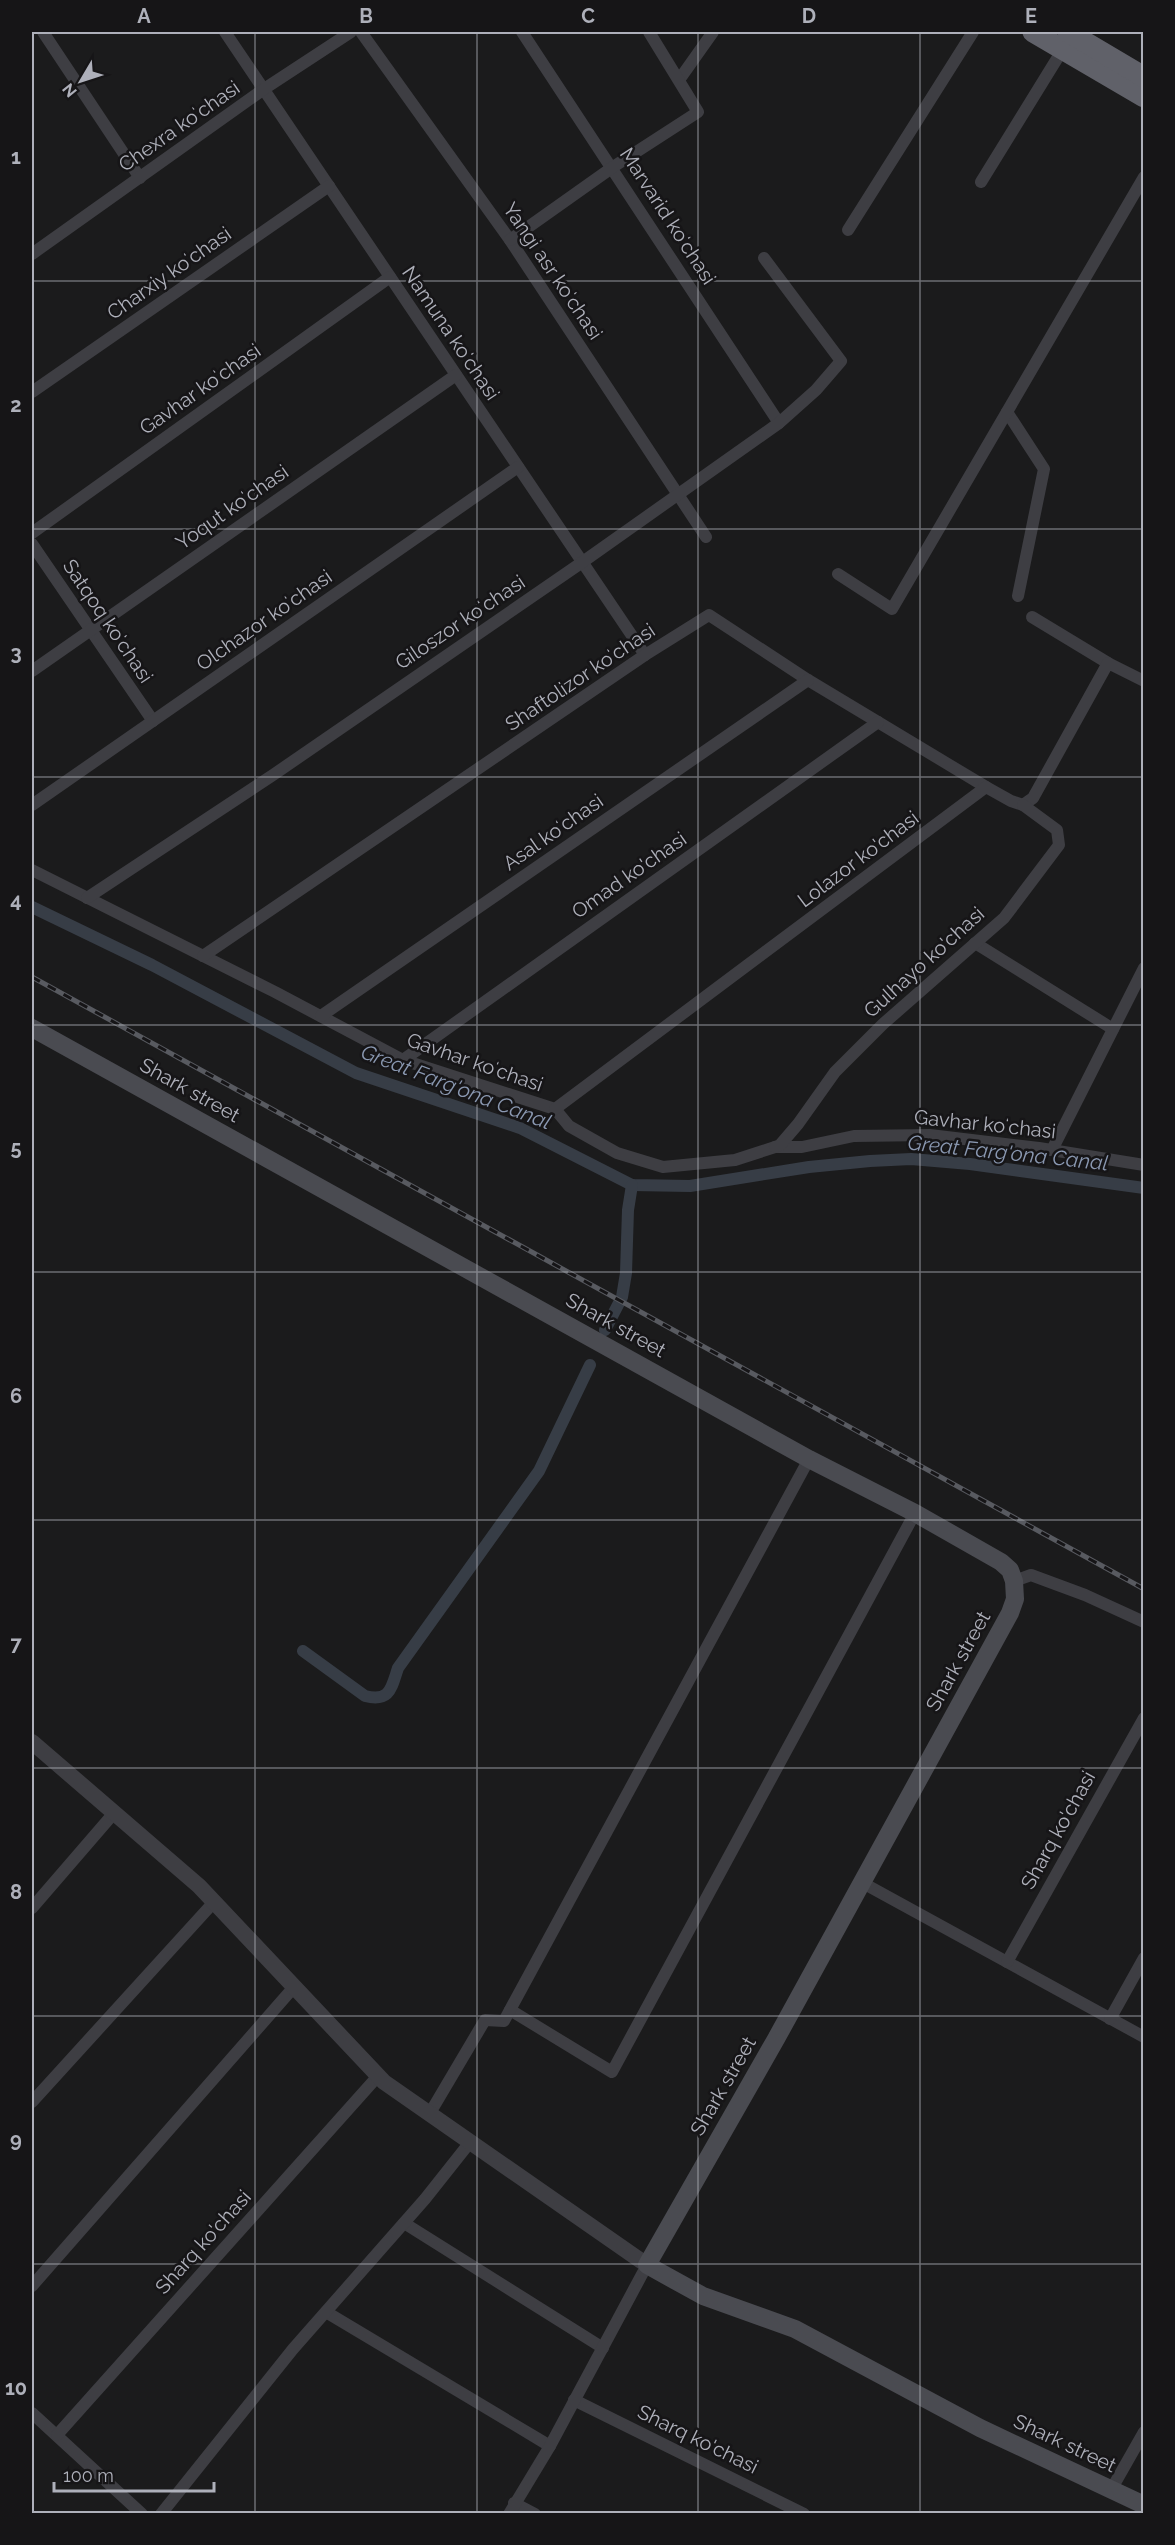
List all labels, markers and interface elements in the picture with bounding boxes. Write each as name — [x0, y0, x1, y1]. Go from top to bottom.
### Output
text: A — [137, 4, 151, 28]
text: B — [359, 4, 373, 28]
text: C — [581, 4, 595, 28]
text: D — [802, 4, 816, 28]
text: E — [1025, 4, 1037, 28]
north arrow — [51, 51, 111, 111]
street label: Chexra koʻchasi — [114, 75, 244, 177]
text: N — [59, 79, 81, 101]
street label: Marvarid koʻchasi — [615, 143, 721, 289]
text: 1 — [11, 145, 21, 169]
street label: Yangi asr koʻchasi — [498, 198, 608, 344]
street label: Charxiy koʻchasi — [102, 221, 236, 325]
street label: Namuna koʻchasi — [397, 261, 505, 405]
street label: Gavhar koʻchasi — [135, 338, 265, 440]
text: 2 — [10, 393, 22, 417]
street label: Yoqut koʻchasi — [171, 459, 293, 555]
street label: Satqoq koʻchasi — [58, 555, 158, 687]
street label: Olchazor koʻchasi — [192, 564, 336, 676]
street label: Giloszor koʻchasi — [391, 570, 529, 674]
street label: Shaftolizor koʻchasi — [501, 618, 659, 736]
text: 3 — [10, 641, 22, 665]
street label: Asal koʻchasi — [498, 789, 608, 875]
street label: Lolazor ko'chasi — [793, 806, 923, 912]
street label: Omad ko'chasi — [567, 827, 691, 923]
text: 4 — [10, 888, 22, 912]
street label: Gulhayo ko'chasi — [859, 902, 989, 1022]
street label: Gavhar koʻchasi — [404, 1027, 546, 1097]
water label: Great Farg'ona Canal — [358, 1039, 555, 1134]
street label: Shark street — [136, 1053, 244, 1127]
street label: Gavhar koʻchasi — [913, 1105, 1057, 1143]
water label: Great Farg'ona Canal — [907, 1130, 1110, 1175]
text: 5 — [10, 1136, 22, 1160]
street label: Shark street — [562, 1288, 670, 1362]
text: 6 — [10, 1384, 22, 1408]
street label: Shark street — [921, 1607, 995, 1715]
text: 7 — [10, 1632, 22, 1656]
street label: Sharq ko'chasi — [1016, 1767, 1100, 1893]
text: 8 — [10, 1880, 22, 1904]
street label: Shark street — [685, 2032, 761, 2140]
text: 9 — [10, 2128, 22, 2152]
street label: Sharq ko'chasi — [150, 2185, 256, 2299]
text: 10 — [5, 2376, 27, 2400]
street label: Sharq ko'chasi — [634, 2399, 762, 2479]
street label: Shark street — [1010, 2409, 1120, 2477]
scale bar — [54, 2455, 214, 2493]
text: 100 m — [63, 2465, 114, 2486]

